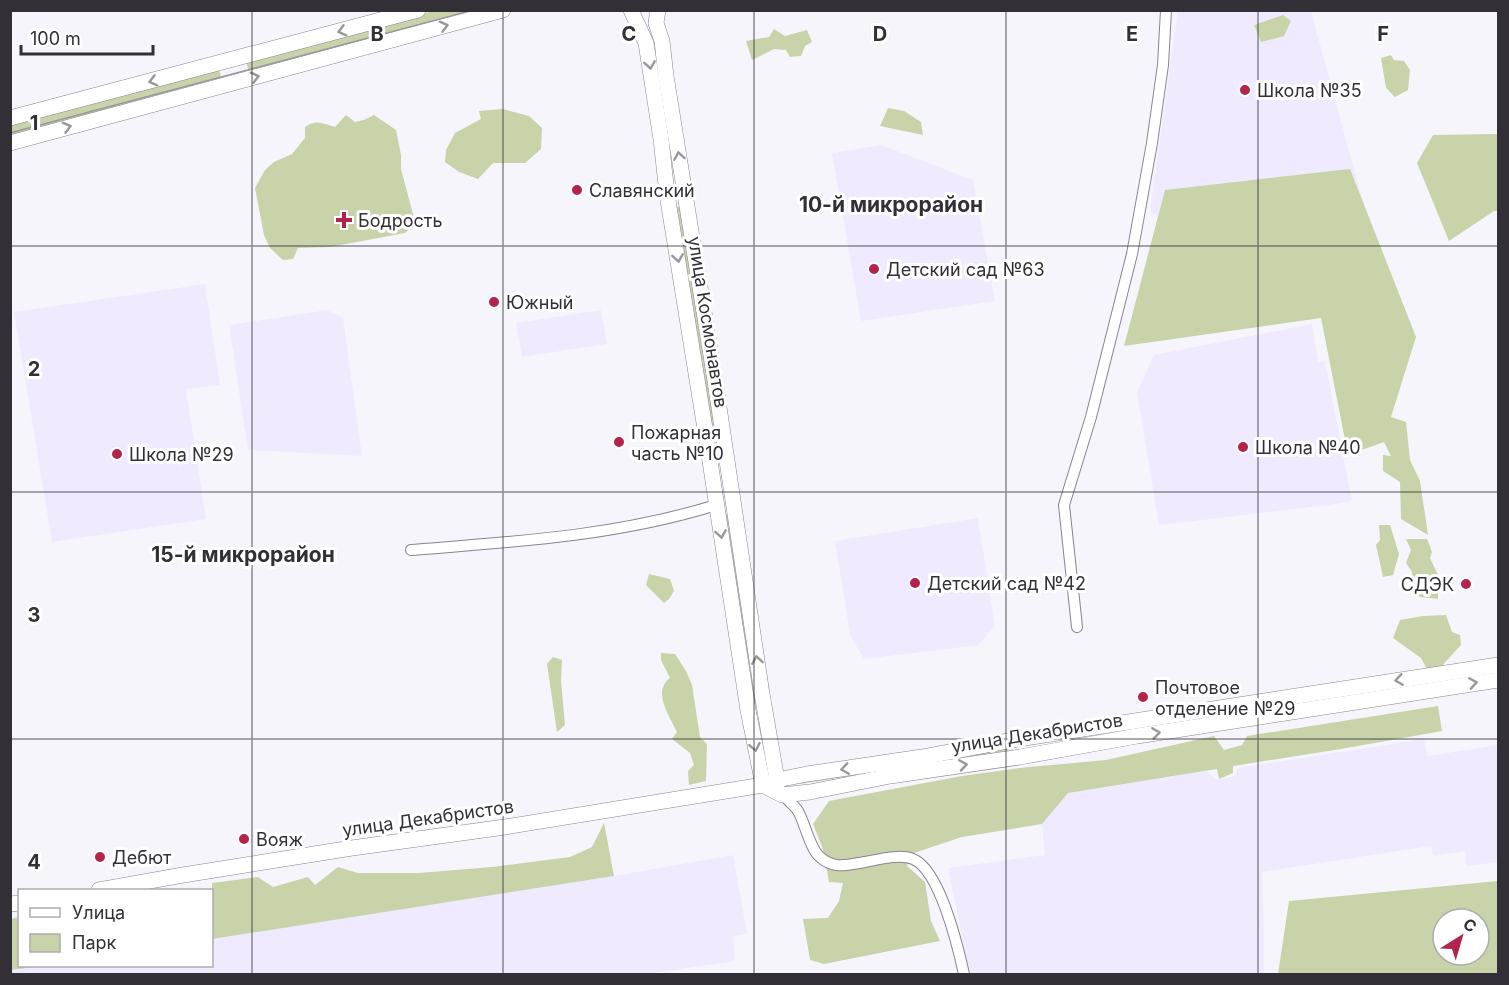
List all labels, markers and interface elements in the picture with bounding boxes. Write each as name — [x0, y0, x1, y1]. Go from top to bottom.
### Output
scale bar — [21, 18, 153, 56]
one-way arrow — [438, 21, 448, 34]
text: B — [370, 22, 384, 46]
text: C — [622, 22, 636, 46]
text: D — [873, 22, 887, 46]
text: E — [1126, 22, 1138, 46]
text: F — [1377, 22, 1389, 46]
one-way arrow — [337, 24, 348, 36]
text: 100 m — [30, 28, 81, 49]
one-way arrow — [643, 61, 655, 70]
one-way arrow — [249, 72, 260, 84]
one-way arrow — [148, 73, 158, 86]
place label: Школа №35 — [1257, 80, 1362, 101]
marker: Школа №35 — [1238, 83, 1252, 97]
text: 1 — [30, 111, 38, 135]
one-way arrow — [62, 122, 72, 135]
one-way arrow — [673, 151, 686, 161]
place label: Славянский — [589, 180, 695, 201]
marker: Славянский — [570, 183, 584, 197]
district label: 10-й микрорайон — [799, 192, 983, 217]
place label: Бодрость — [358, 210, 443, 231]
marker: Бодрость — [335, 211, 353, 229]
street label: улица Космонавтов — [684, 235, 732, 409]
one-way arrow — [671, 253, 684, 263]
place label: Детский сад №63 — [886, 259, 1045, 280]
marker: Детский сад №63 — [867, 262, 881, 276]
place label: Южный — [506, 292, 573, 313]
marker: Южный — [487, 295, 501, 309]
text: 2 — [28, 357, 40, 381]
place label: Пожарная часть №10 — [631, 422, 724, 464]
marker: Пожарная часть №10 — [612, 435, 626, 449]
place label: Школа №40 — [1255, 437, 1361, 458]
marker: Школа №40 — [1236, 440, 1250, 454]
place label: Школа №29 — [129, 444, 234, 465]
marker: Школа №29 — [110, 447, 124, 461]
one-way arrow — [714, 529, 726, 538]
district label: 15-й микрорайон — [151, 542, 335, 567]
place label: Детский сад №42 — [927, 573, 1086, 594]
place label: СДЭК — [1401, 574, 1454, 595]
marker: Детский сад №42 — [908, 576, 922, 590]
marker: СДЭК — [1459, 577, 1473, 591]
text: 3 — [28, 603, 40, 627]
one-way arrow — [751, 655, 763, 665]
one-way arrow — [1394, 673, 1404, 686]
place label: Почтовое отделение №29 — [1155, 677, 1295, 719]
one-way arrow — [1468, 678, 1478, 690]
marker: Почтовое отделение №29 — [1136, 690, 1150, 704]
street label: улица Декабристов — [950, 709, 1124, 757]
one-way arrow — [1151, 728, 1160, 740]
one-way arrow — [748, 742, 761, 752]
one-way arrow — [959, 760, 968, 772]
one-way arrow — [840, 762, 849, 774]
street label: улица Декабристов — [341, 796, 515, 840]
place label: Вояж — [256, 829, 303, 850]
marker: Вояж — [237, 832, 251, 846]
place label: Дебют — [112, 847, 172, 868]
text: 4 — [27, 850, 41, 874]
marker: Дебют — [93, 850, 107, 864]
legend — [18, 889, 213, 967]
text: Улица — [72, 902, 125, 923]
north arrow — [1431, 907, 1491, 967]
text: С — [1459, 913, 1481, 937]
text: Парк — [72, 932, 117, 953]

